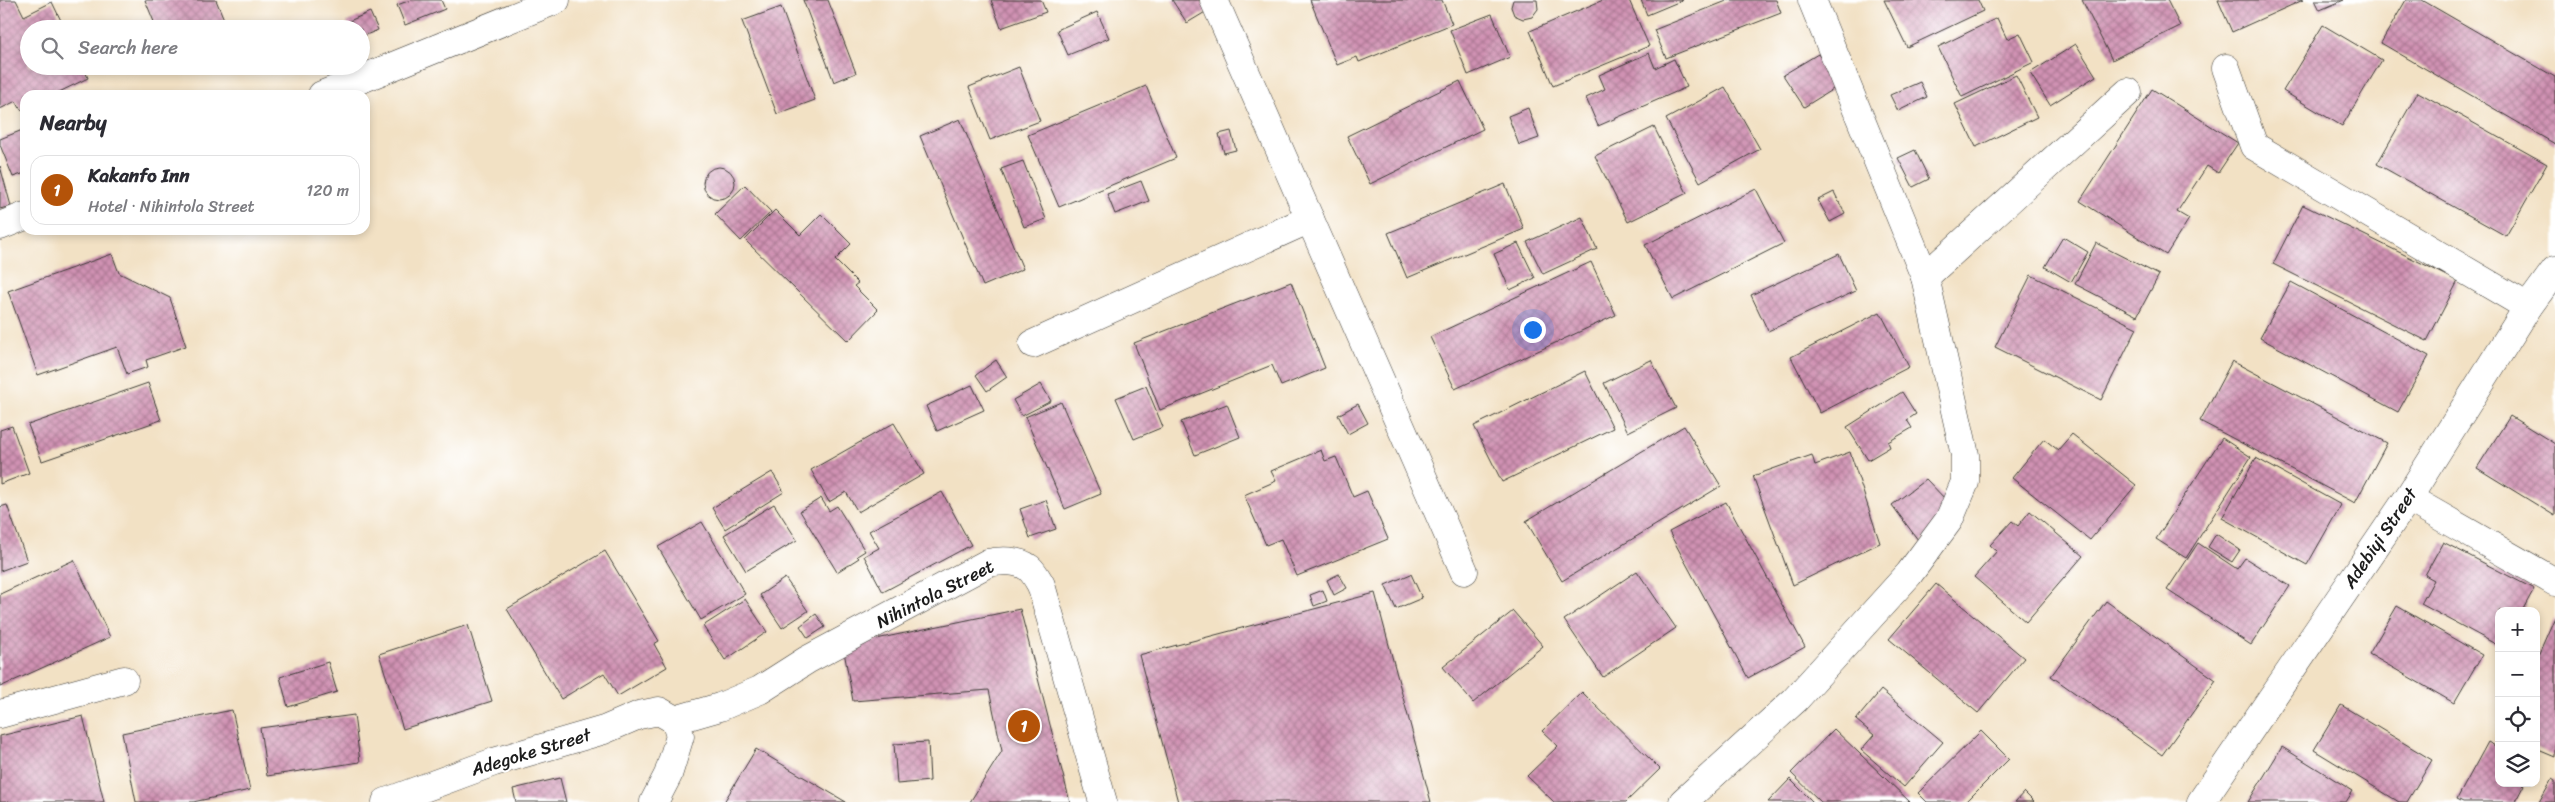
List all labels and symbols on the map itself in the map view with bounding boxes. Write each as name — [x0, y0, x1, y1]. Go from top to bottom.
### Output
your location — [1520, 317, 1546, 343]
street label: Adebiyi Street — [2334, 480, 2426, 596]
street label: Nihintola Street — [870, 550, 1000, 638]
pin: 1 — [1008, 707, 1040, 745]
street label: Adegoke Street — [466, 718, 596, 786]

